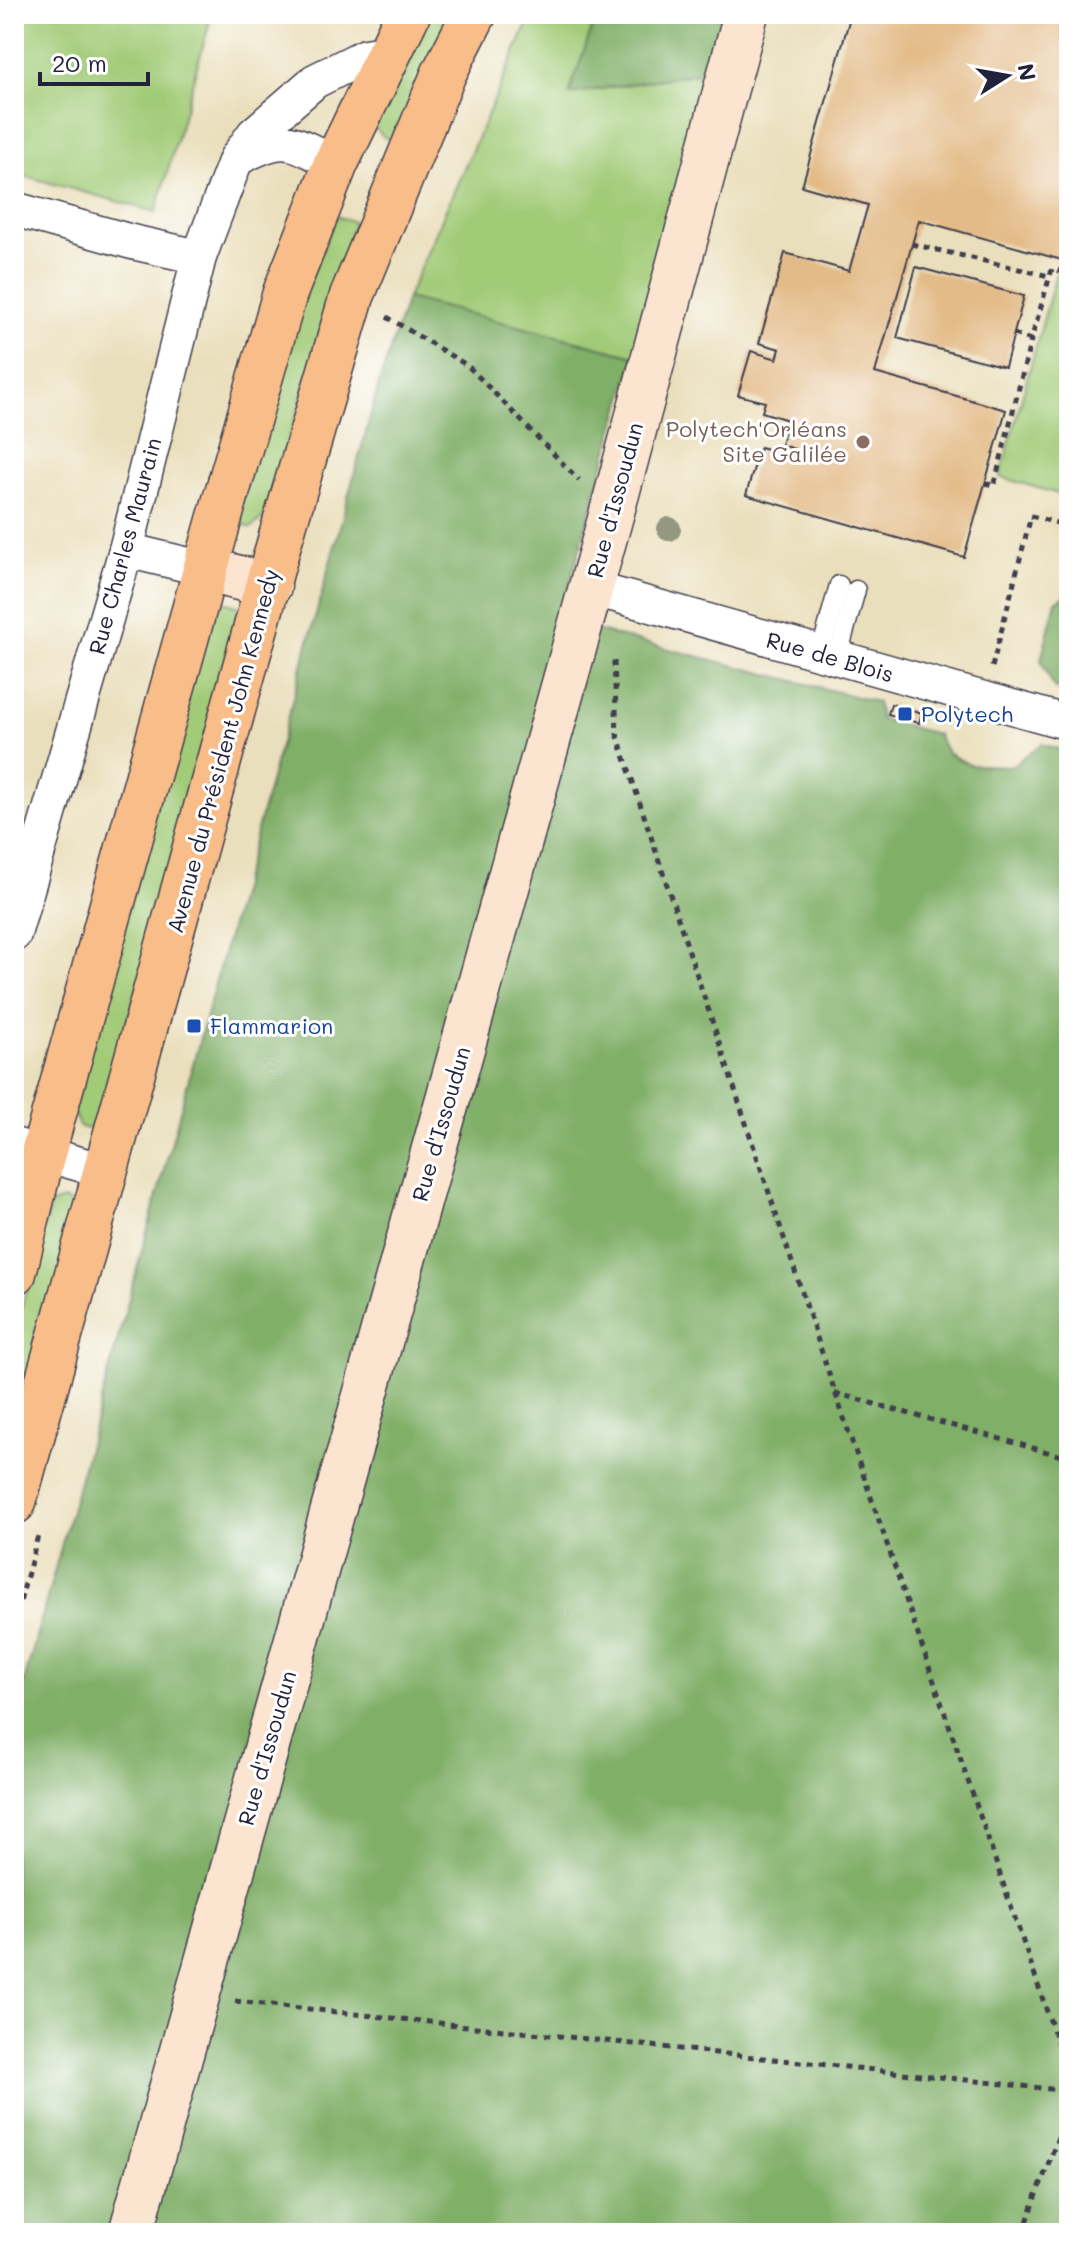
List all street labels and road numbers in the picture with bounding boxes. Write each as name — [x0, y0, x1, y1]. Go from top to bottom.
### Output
street label: Rue d'Issoudun — [580, 419, 649, 581]
street label: Rue Charles Maurain — [82, 434, 167, 658]
street label: Avenue du Président John Kennedy — [160, 566, 285, 936]
street label: Rue de Blois — [763, 625, 897, 689]
street label: Rue d'Issoudun — [405, 1043, 476, 1205]
street label: Rue d'Issoudun — [231, 1667, 302, 1829]

